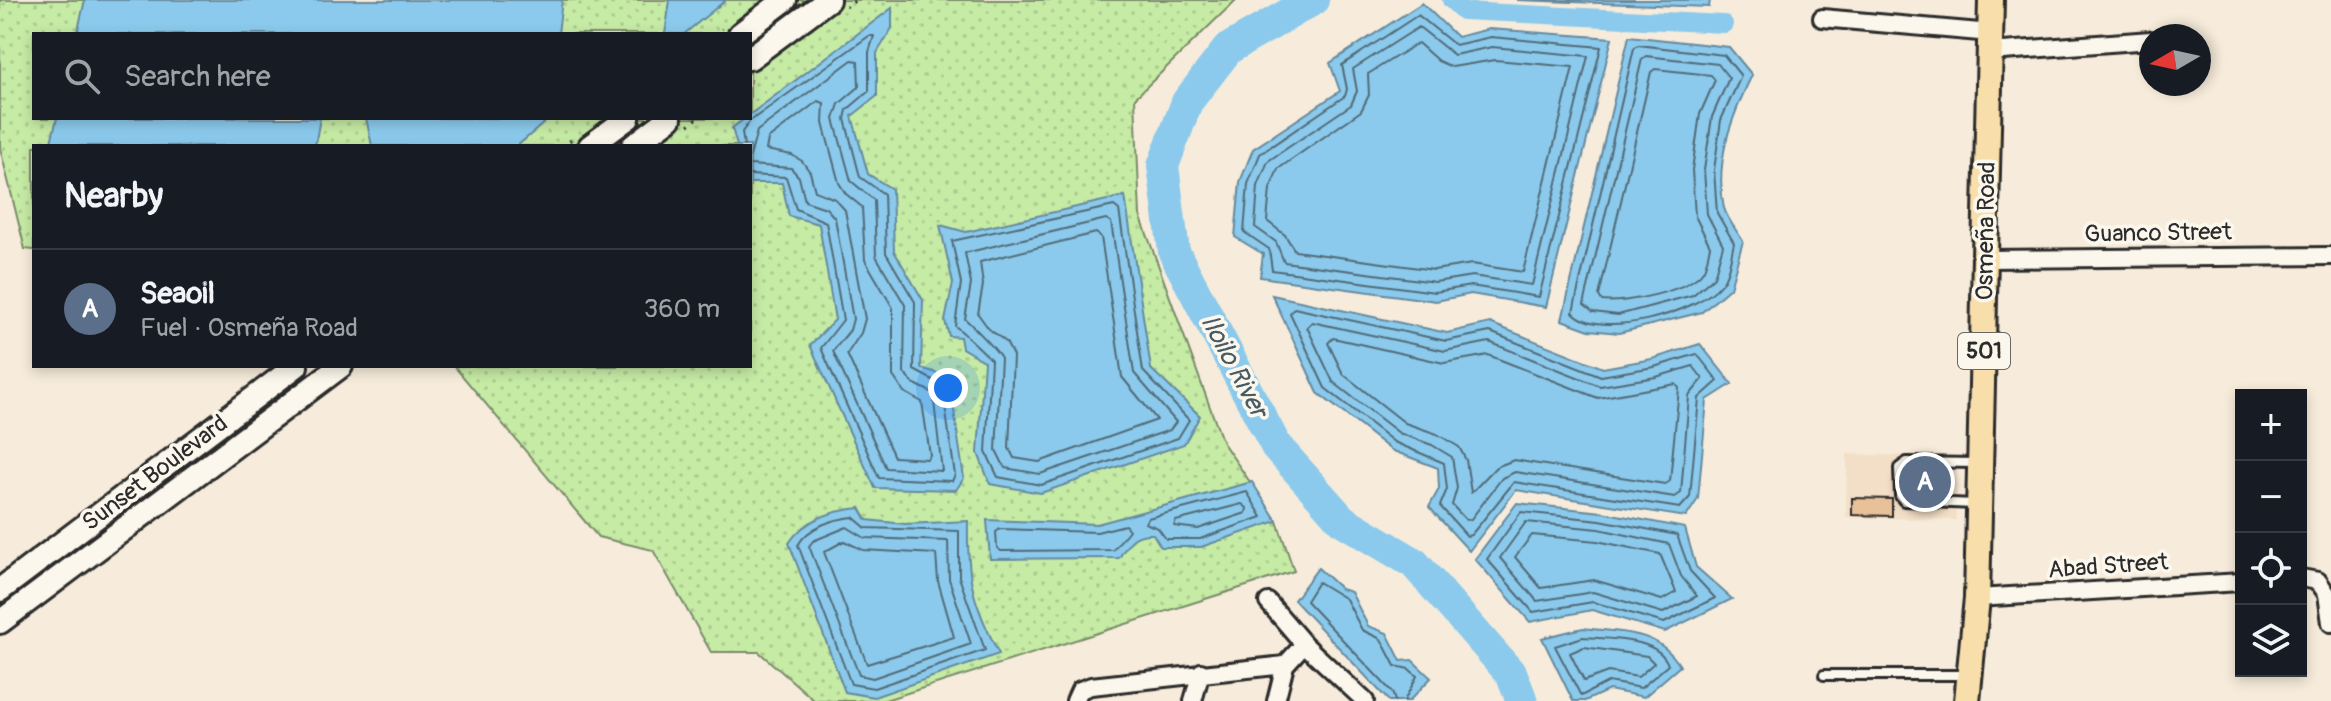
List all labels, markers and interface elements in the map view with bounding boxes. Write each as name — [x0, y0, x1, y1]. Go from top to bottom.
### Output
north arrow — [2139, 24, 2211, 96]
search box — [32, 32, 752, 120]
icon: search — [60, 54, 104, 98]
text: Search here — [124, 58, 271, 95]
street label: Osmeña Road — [1970, 161, 2002, 301]
text: Nearby — [64, 175, 163, 218]
street label: Guanco Street — [2084, 217, 2232, 249]
text: Seaoil — [140, 275, 215, 312]
text: A — [82, 293, 98, 325]
text: 360 m — [644, 293, 720, 325]
water label: Iloilo River — [1194, 309, 1276, 426]
text: Fuel · Osmeña Road — [140, 312, 358, 344]
road number: 501 — [1958, 333, 2010, 369]
your location — [928, 368, 968, 408]
map controls — [2235, 389, 2307, 677]
button: + — [2235, 389, 2307, 461]
street label: Sunset Boulevard — [77, 409, 233, 537]
pin: A — [1899, 452, 1951, 512]
button: − — [2235, 461, 2307, 533]
button: locate — [2235, 533, 2307, 605]
street label: Abad Street — [2047, 547, 2169, 585]
button: layers — [2235, 605, 2307, 677]

